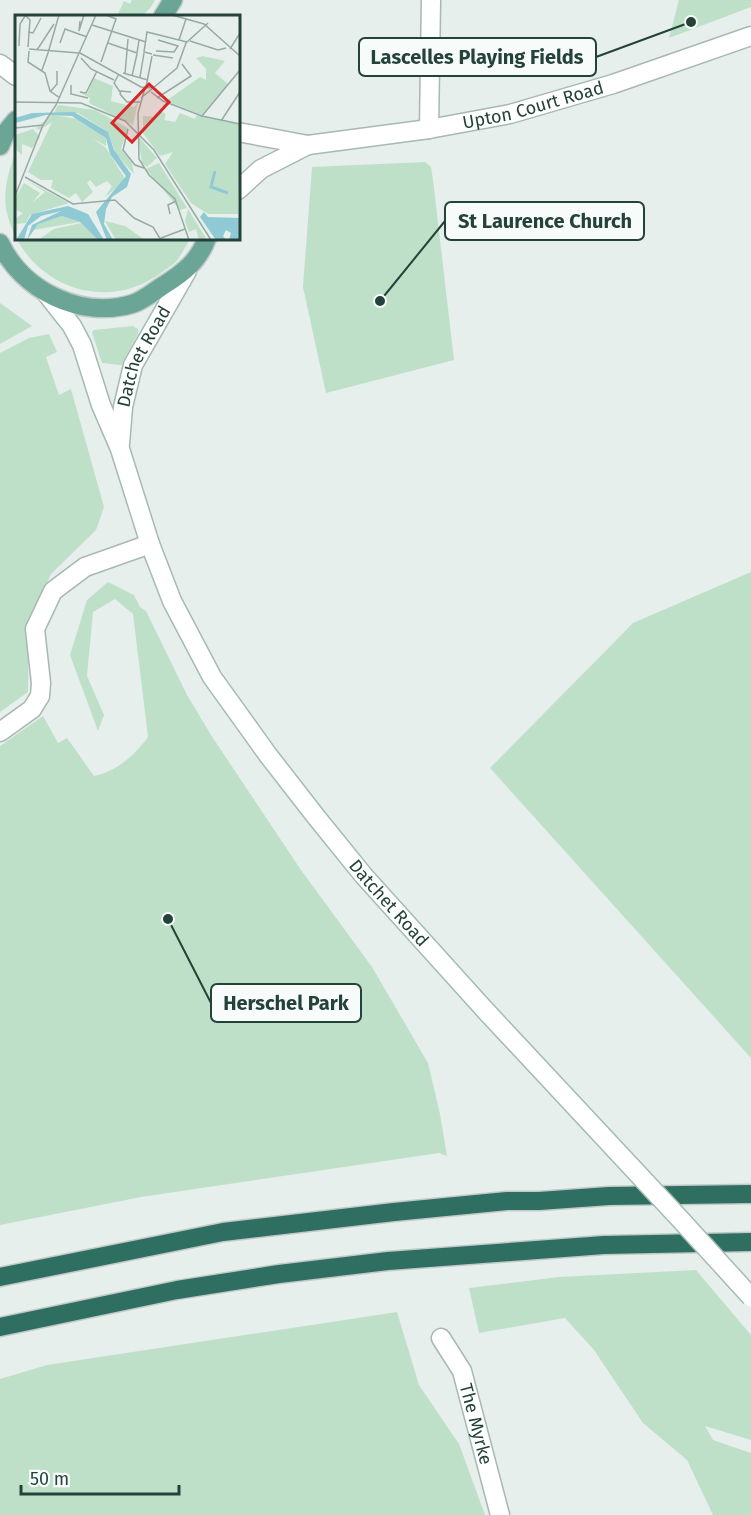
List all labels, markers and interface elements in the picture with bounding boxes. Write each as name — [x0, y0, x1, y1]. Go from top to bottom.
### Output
inset map — [15, 15, 240, 240]
callout: Lascelles Playing Fields — [359, 38, 596, 76]
text: Lascelles Playing Fields — [371, 45, 584, 69]
street label: Upton Court Road — [461, 76, 606, 134]
callout: St Laurence Church — [445, 202, 644, 240]
text: St Laurence Church — [458, 209, 632, 233]
street label: Datchet Road — [112, 302, 176, 409]
street label: Datchet Road — [344, 855, 433, 951]
callout: Herschel Park — [211, 984, 361, 1022]
text: Herschel Park — [223, 991, 350, 1015]
street label: The Myrke — [455, 1381, 497, 1467]
scale bar — [21, 1458, 178, 1496]
text: 50 m — [30, 1468, 69, 1490]

